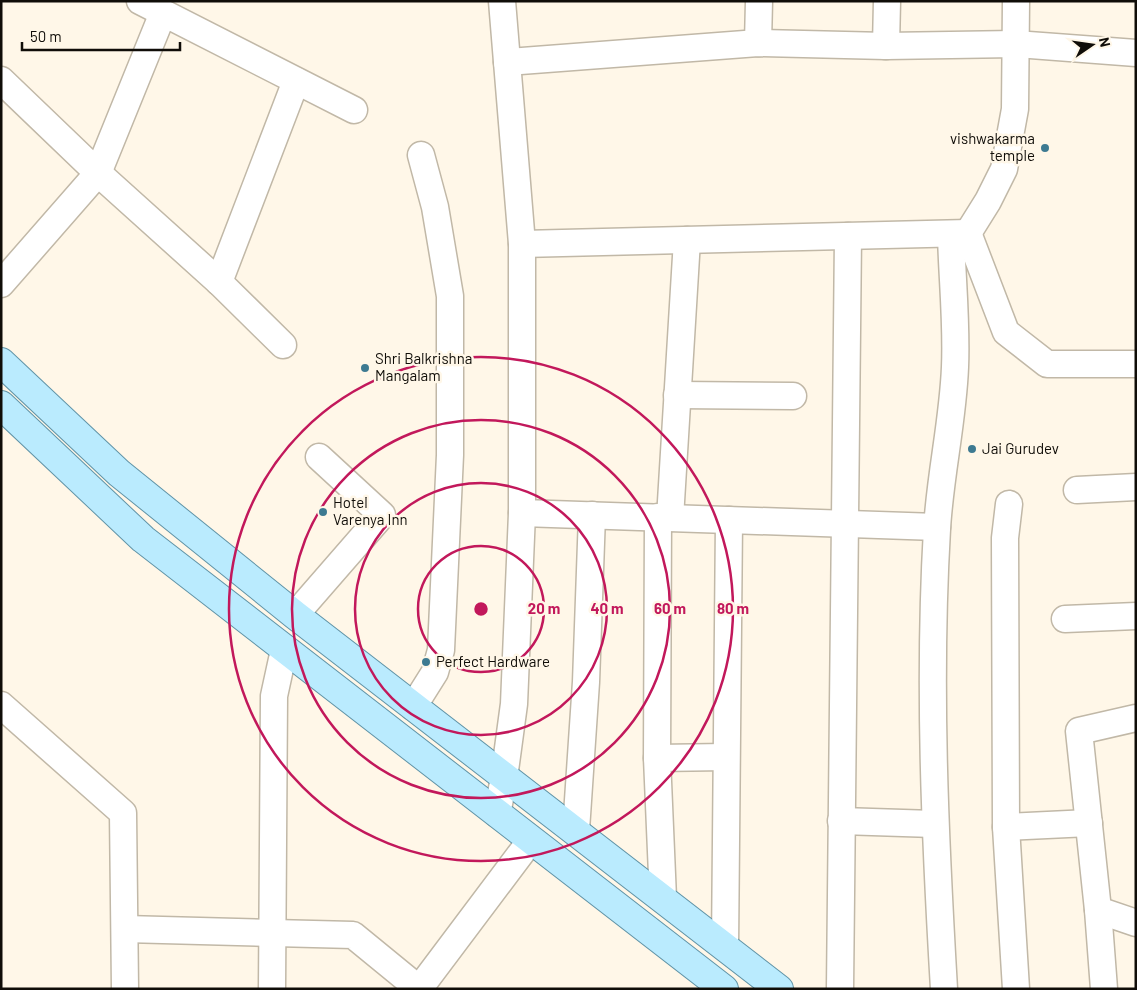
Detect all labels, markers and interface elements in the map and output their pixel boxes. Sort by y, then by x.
scale bar [22,20,180,52]
north arrow [1067,20,1117,70]
text: 50 m [30,27,62,45]
text: N [1096,36,1114,48]
place label: vishwakarma temple [950,129,1035,164]
marker: vishwakarma temple [1039,142,1051,154]
place label: Shri Balkrishna Mangalam [375,349,472,384]
marker: Shri Balkrishna Mangalam [359,362,371,374]
place label: Jai Gurudev [982,439,1059,457]
marker: Jai Gurudev [966,443,978,455]
place label: Hotel Varenya Inn [333,493,408,528]
marker: Hotel Varenya Inn [317,506,329,518]
text: 20 m [528,599,560,617]
text: 40 m [590,599,624,617]
text: 60 m [654,599,686,617]
text: 80 m [717,599,749,617]
centre of rings [472,600,490,618]
place label: Perfect Hardware [436,652,550,670]
marker: Perfect Hardware [420,656,432,668]

